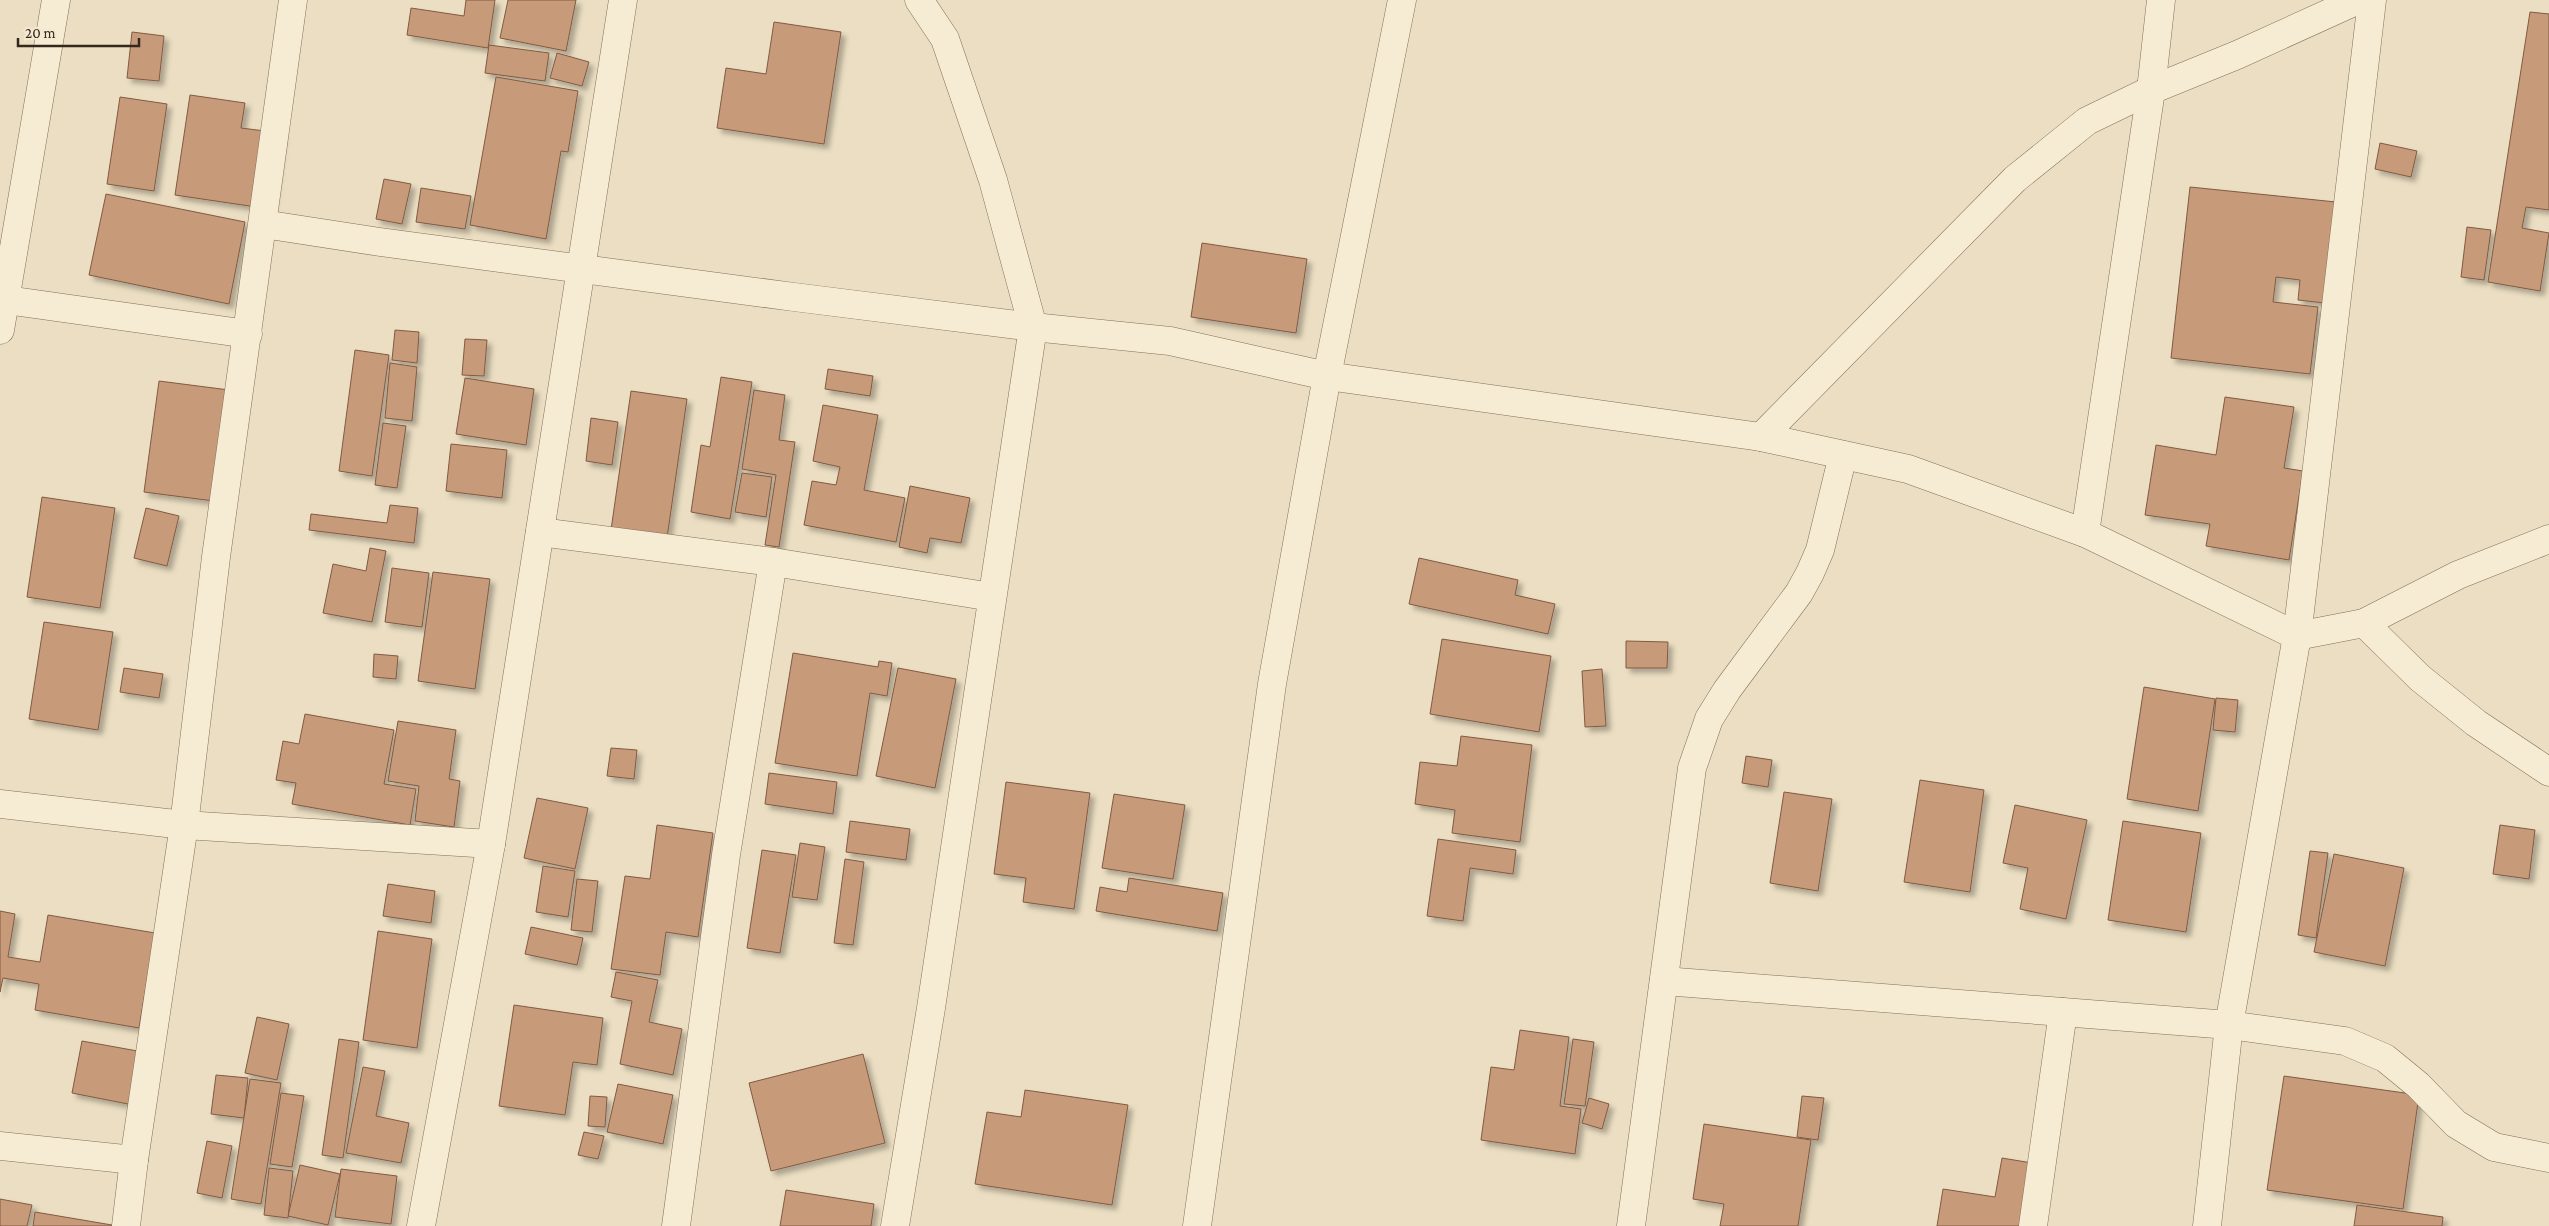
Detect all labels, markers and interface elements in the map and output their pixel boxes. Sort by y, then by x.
scale bar [18,15,139,47]
text: 20 m [25,25,56,41]

